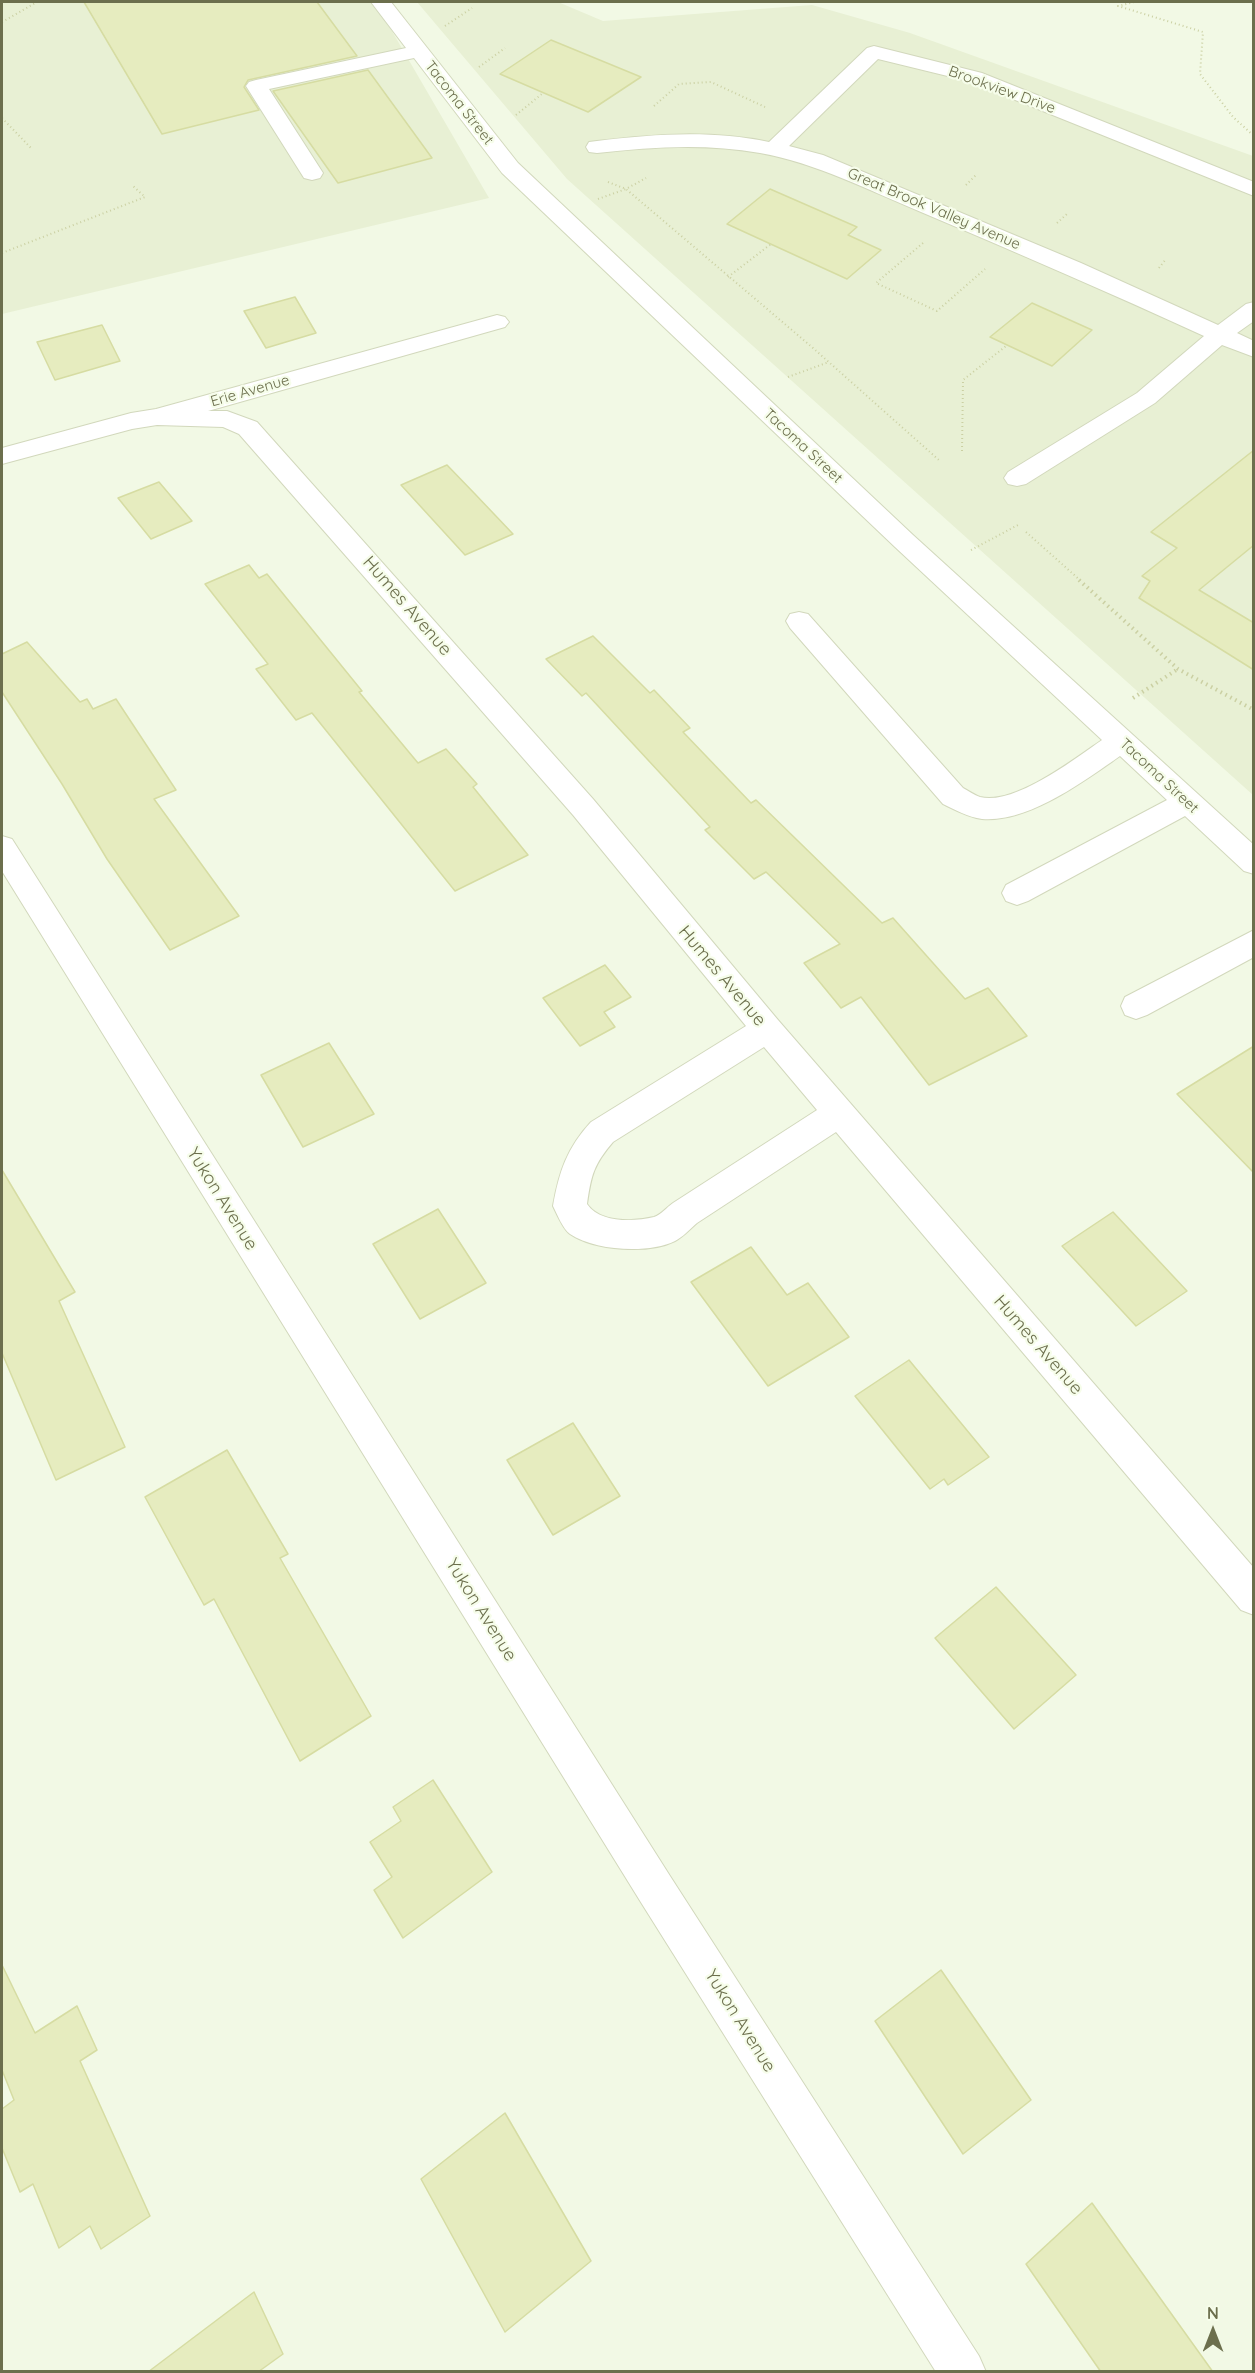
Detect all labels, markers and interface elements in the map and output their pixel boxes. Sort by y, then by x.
street label: Tacoma Street [421,58,497,148]
street label: Brookview Drive [946,62,1058,118]
street label: Great Brook Valley Avenue [845,164,1023,254]
street label: Erie Avenue [208,371,292,411]
street label: Tacoma Street [760,405,846,487]
street label: Humes Avenue [358,552,456,660]
street label: Tacoma Street [1116,735,1202,817]
street label: Humes Avenue [674,921,770,1031]
street label: Yukon Avenue [182,1144,262,1254]
street label: Humes Avenue [989,1291,1087,1399]
street label: Yukon Avenue [441,1555,521,1665]
street label: Yukon Avenue [700,1966,780,2076]
north arrow [1183,2301,1243,2361]
text: N [1207,2303,1219,2323]

